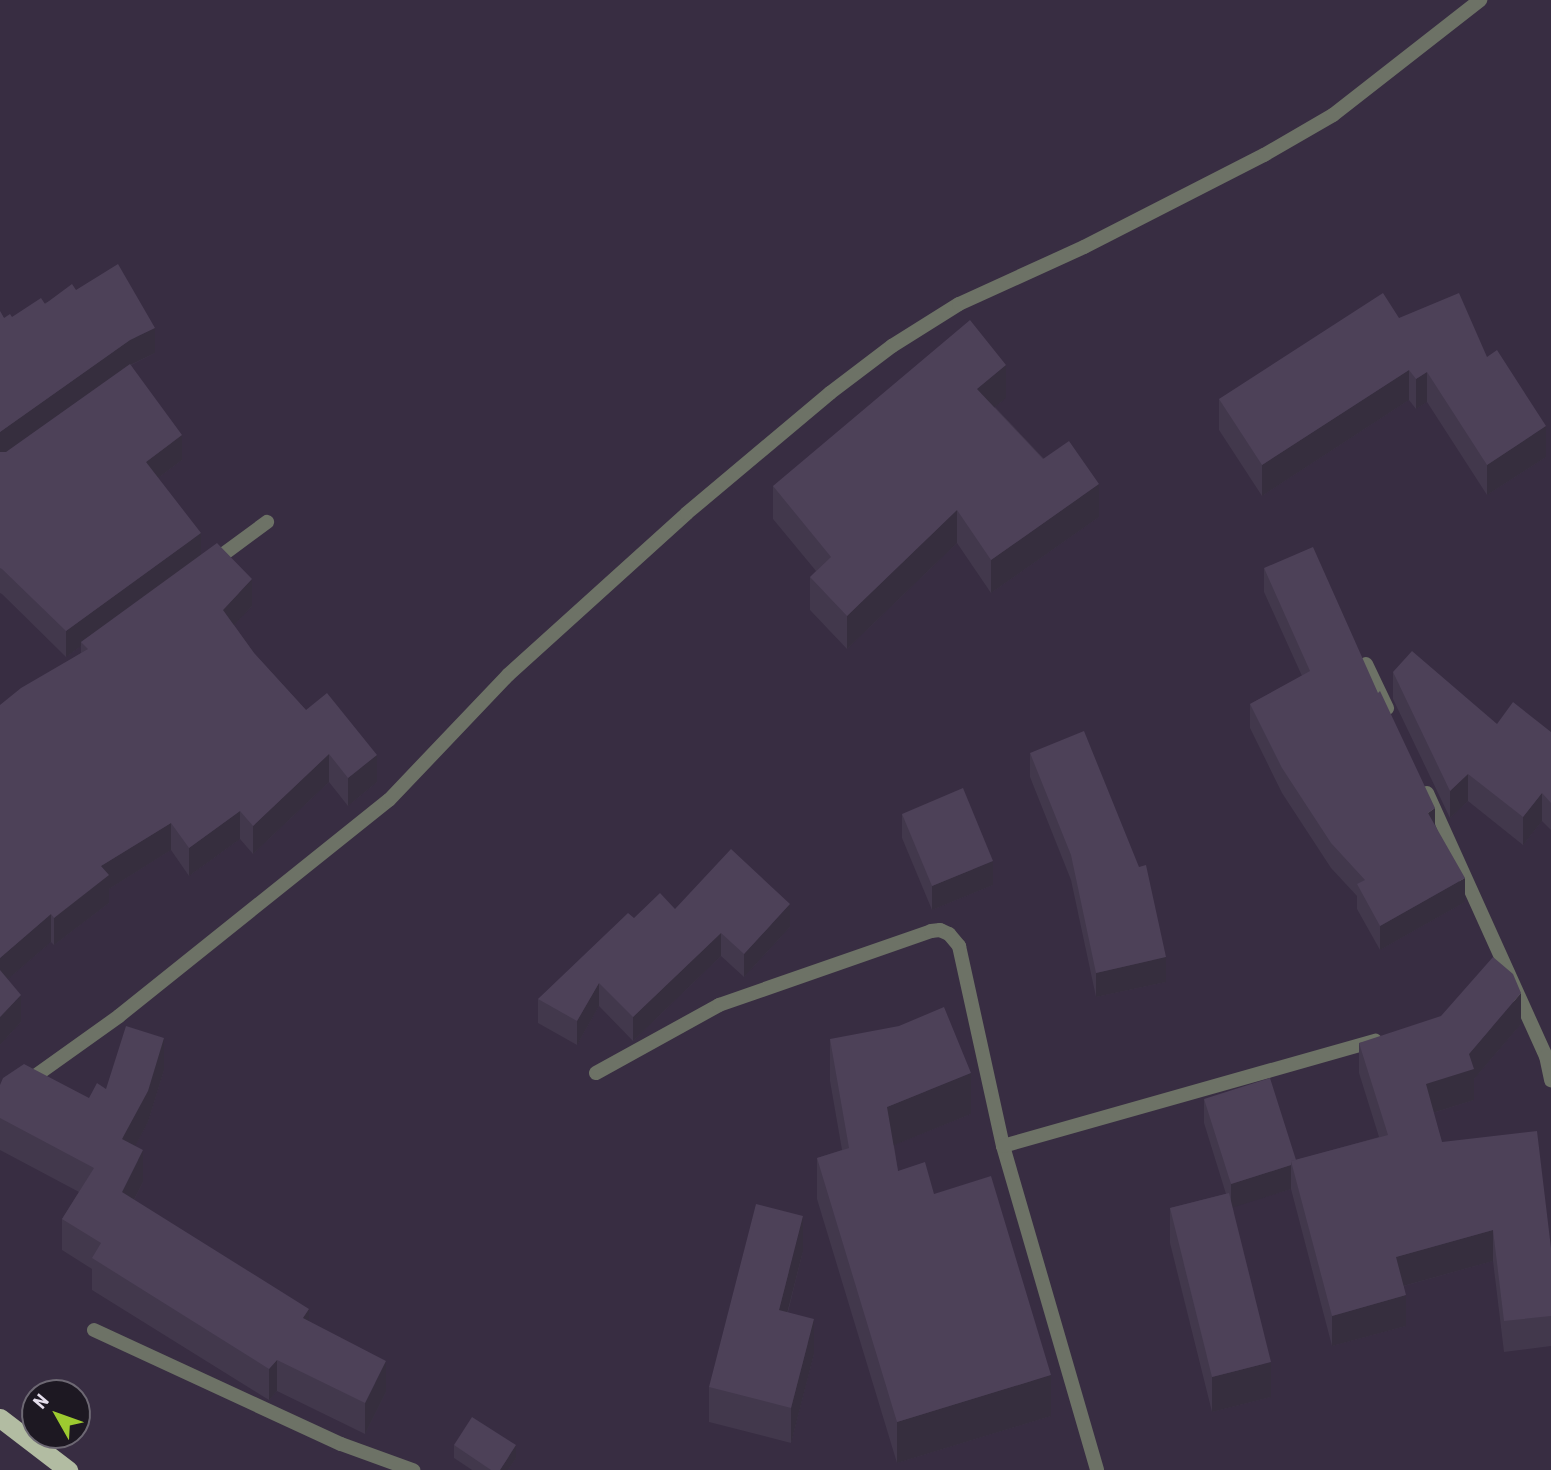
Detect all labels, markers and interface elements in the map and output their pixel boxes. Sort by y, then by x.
north arrow [21,1379,91,1449]
text: N [29,1390,54,1413]

